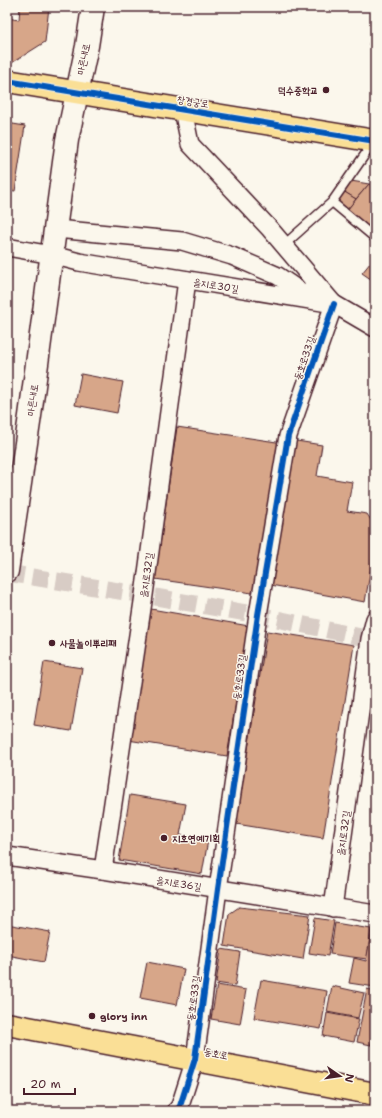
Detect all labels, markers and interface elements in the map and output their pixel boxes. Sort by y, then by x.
street label: 마른내로 [74,42,93,76]
place label: 덕수중학교 [278,84,318,97]
marker: 덕수중학교 [321,85,331,95]
street label: 창경궁로 [176,93,210,110]
street label: 을지로30길 [192,275,240,296]
street label: 동호로33길 [291,334,318,382]
street label: 마른내로 [24,383,41,417]
street label: 을지로32길 [137,552,156,599]
place label: 사물놀이뿌리패 [59,637,116,650]
marker: 사물놀이뿌리패 [47,638,57,648]
street label: 동호로33길 [230,654,249,701]
street label: 을지로32길 [334,810,353,857]
place label: 지호연예기획 [172,832,220,845]
marker: 지호연예기획 [159,833,169,843]
street label: 을지로36길 [155,873,203,894]
street label: 동호로33길 [184,975,203,1022]
place label: glory inn [100,1010,148,1023]
marker: glory inn [87,1011,97,1021]
street label: 동호로 [203,1045,229,1062]
north arrow [320,1056,360,1096]
scale bar [24,1070,75,1096]
text: N [341,1072,358,1084]
text: 20 m [30,1076,61,1092]

